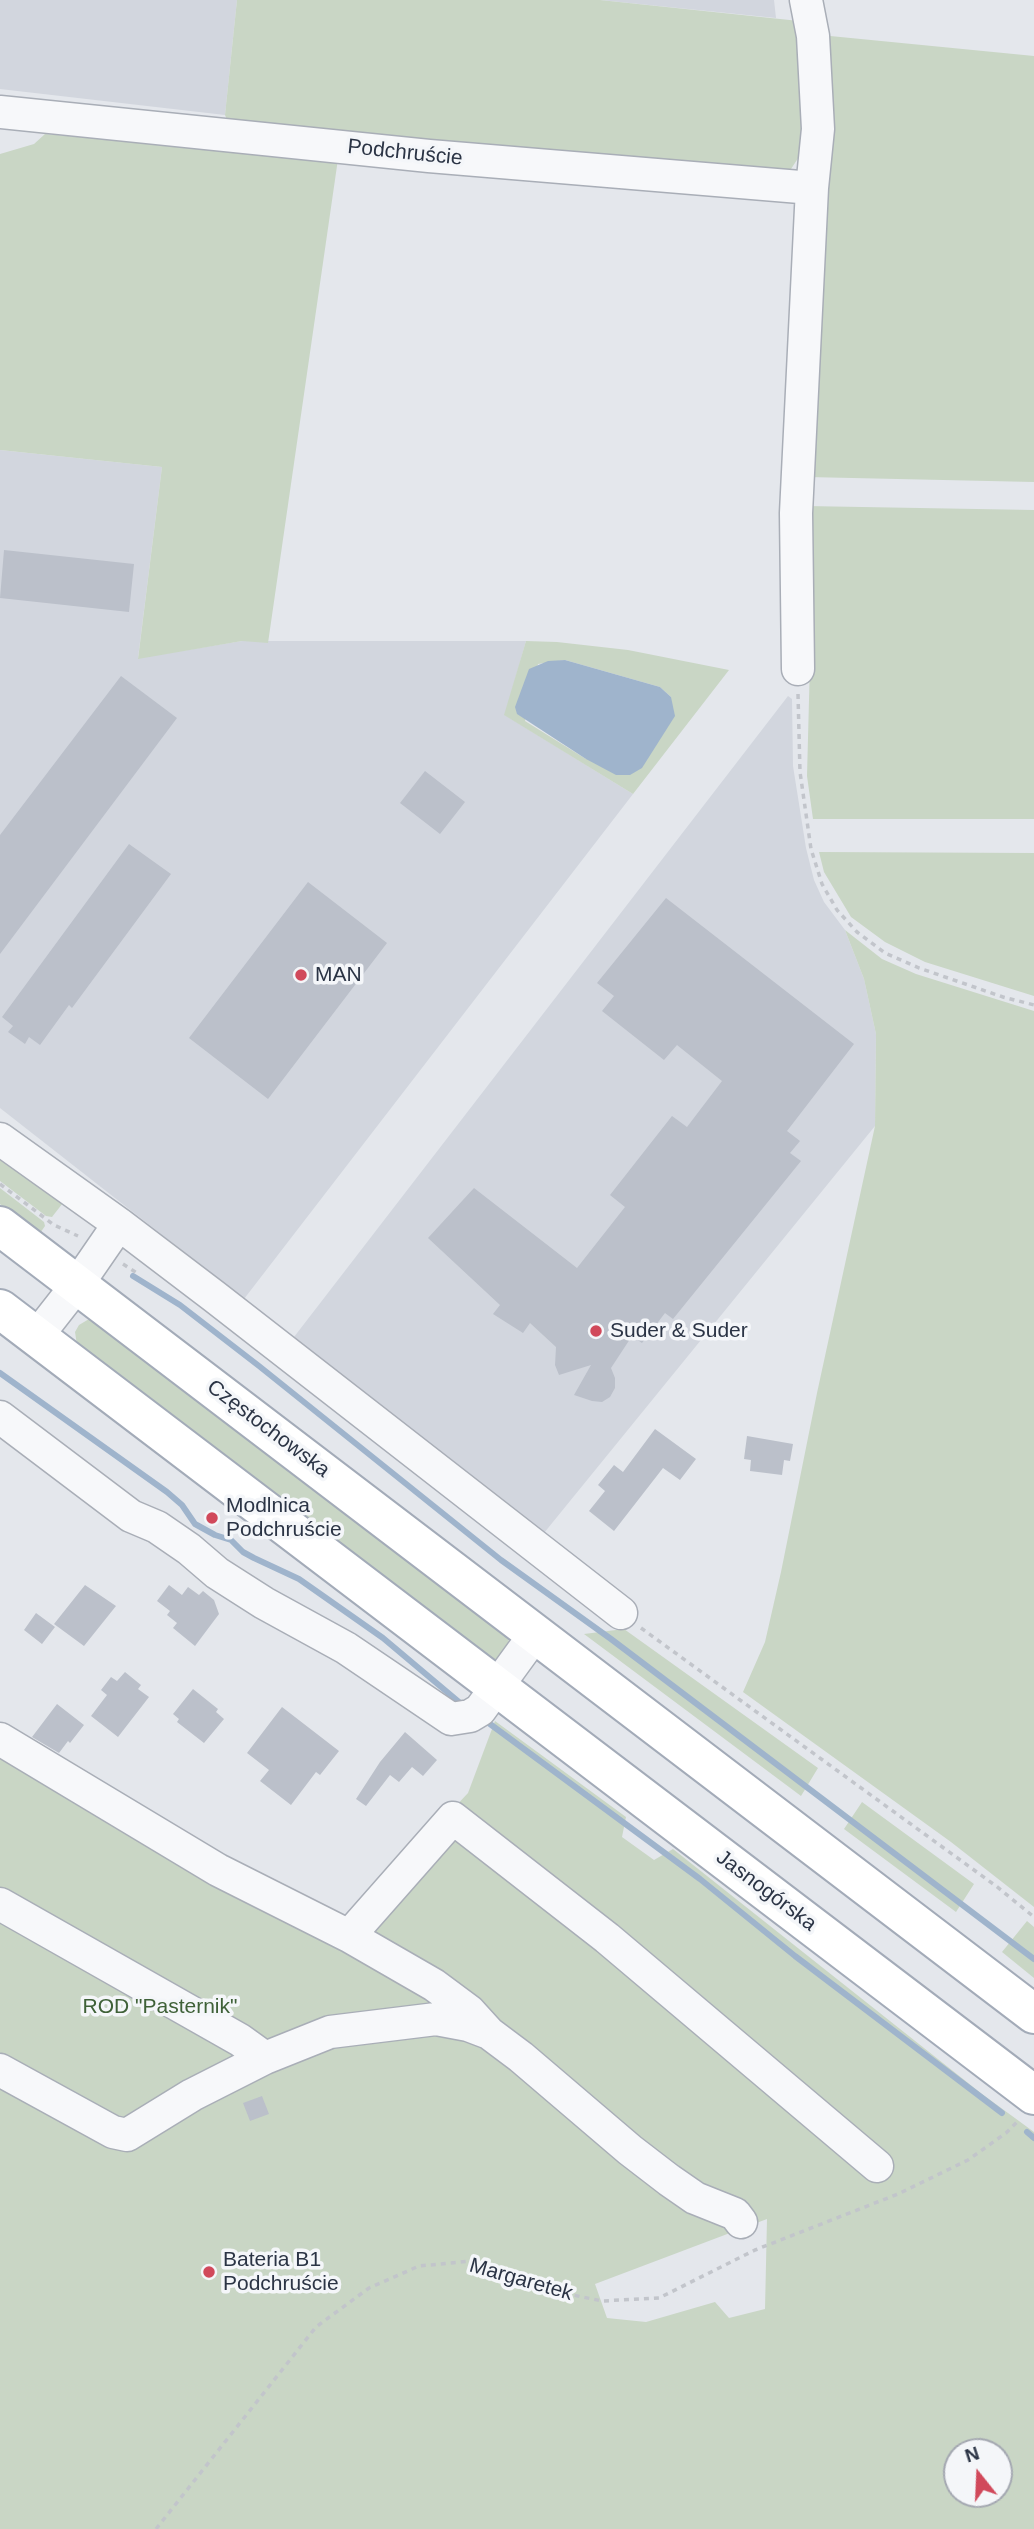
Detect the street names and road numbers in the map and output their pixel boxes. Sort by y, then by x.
street label: Podchruście [346,134,464,172]
street label: Częstochowska [202,1375,334,1483]
street label: Jasnogórska [711,1845,821,1937]
street label: Margaretek [466,2253,576,2307]

